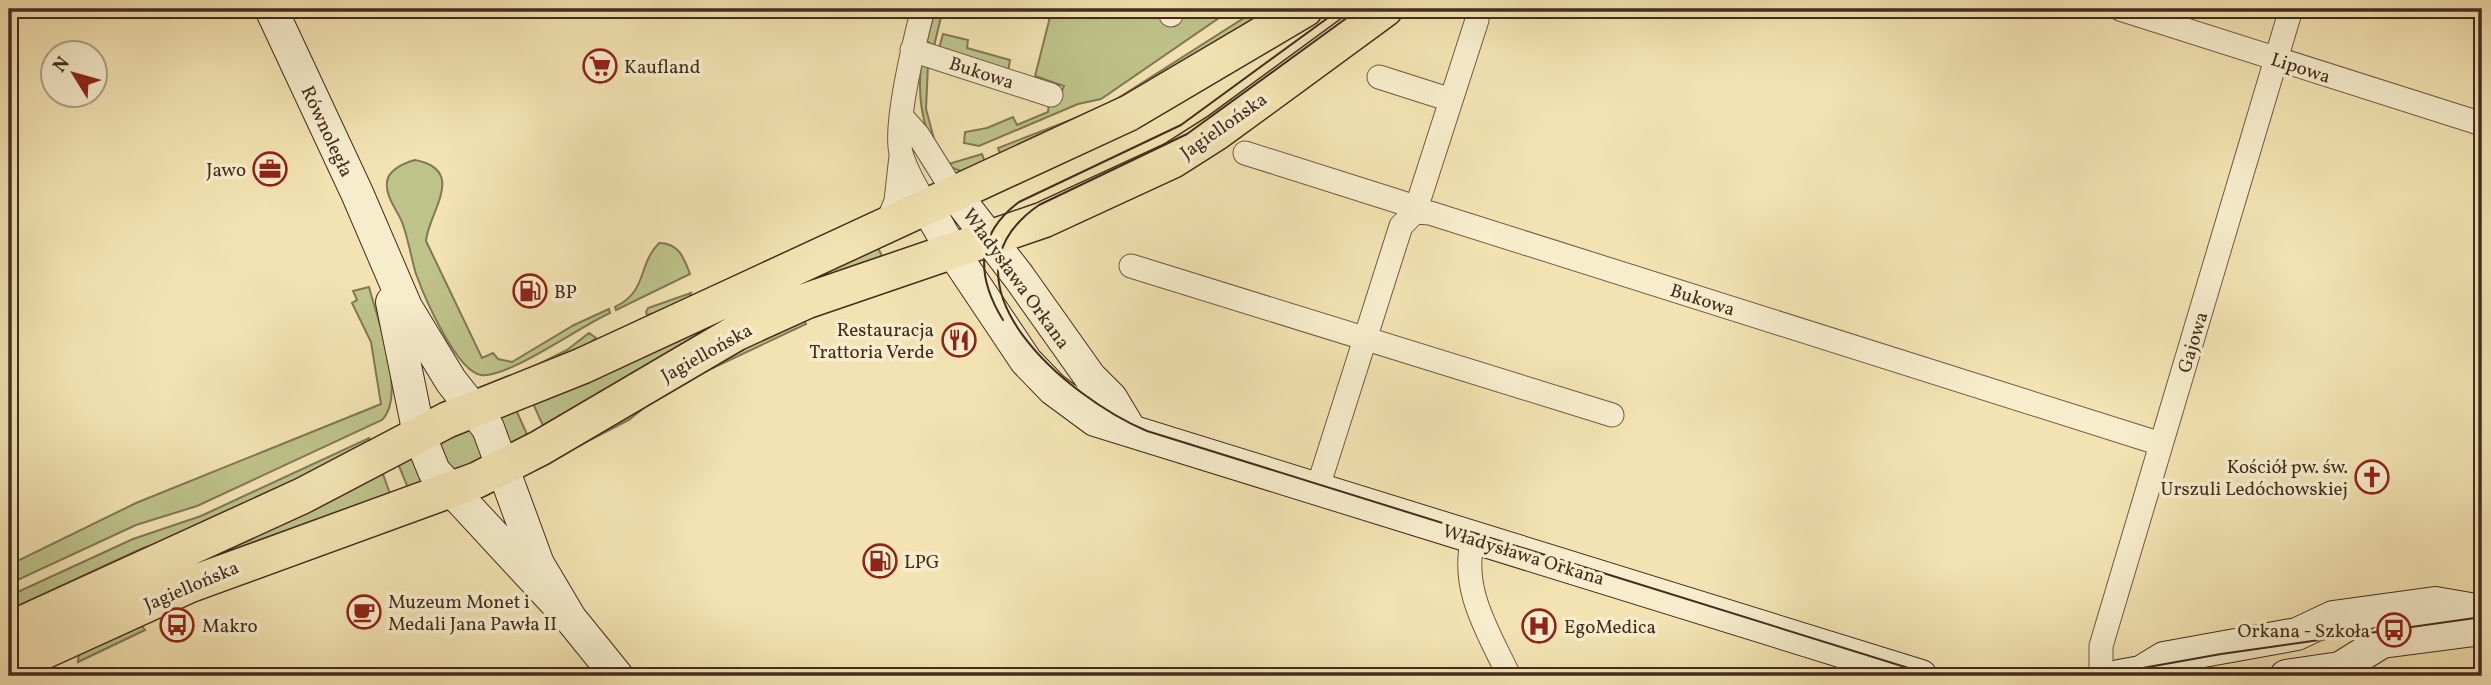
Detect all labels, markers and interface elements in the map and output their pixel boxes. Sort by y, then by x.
north arrow [38,38,108,108]
supermarket icon: Kaufland [581,47,619,85]
street label: Lipowa [2267,47,2334,91]
text: N [47,51,77,78]
street label: Bukowa [946,51,1017,97]
place label: Kaufland [624,55,700,81]
street label: Równoległa [294,82,359,182]
street label: Jagiellońska [1175,87,1273,166]
office icon: Jawo [251,150,289,188]
place label: Jawo [206,158,246,184]
street label: Władysława Orkana [955,204,1075,355]
fuel station icon: BP [511,272,549,310]
street label: Bukowa [1667,278,1738,324]
place label: BP [554,280,577,306]
street label: Gajowa [2172,309,2216,376]
street label: Jagiellońska [657,318,757,390]
place label: Restauracja Trattoria Verde [809,318,934,366]
restaurant icon: Restauracja Trattoria Verde [940,321,978,359]
place label: Kościół pw. św. Urszuli Ledóchowskiej [2161,455,2348,503]
church icon: Kościół pw. św. Urszuli Ledóchowskiej [2353,458,2391,496]
street label: Władysława Orkana [1439,519,1608,593]
fuel station icon: LPG [861,542,899,580]
place label: LPG [904,550,940,576]
street label: Jagiellońska [140,555,243,619]
place label: Muzeum Monet i Medali Jana Pawła II [388,590,557,638]
cafe icon: Muzeum Monet i Medali Jana Pawła II [345,593,383,631]
bus stop icon: Makro [158,606,196,644]
hospital icon: EgoMedica [1520,607,1558,645]
bus stop icon: Orkana - Szkoła [2375,611,2413,649]
place label: Makro [202,614,258,640]
place label: EgoMedica [1564,615,1656,641]
place label: Orkana - Szkoła [2238,619,2370,645]

